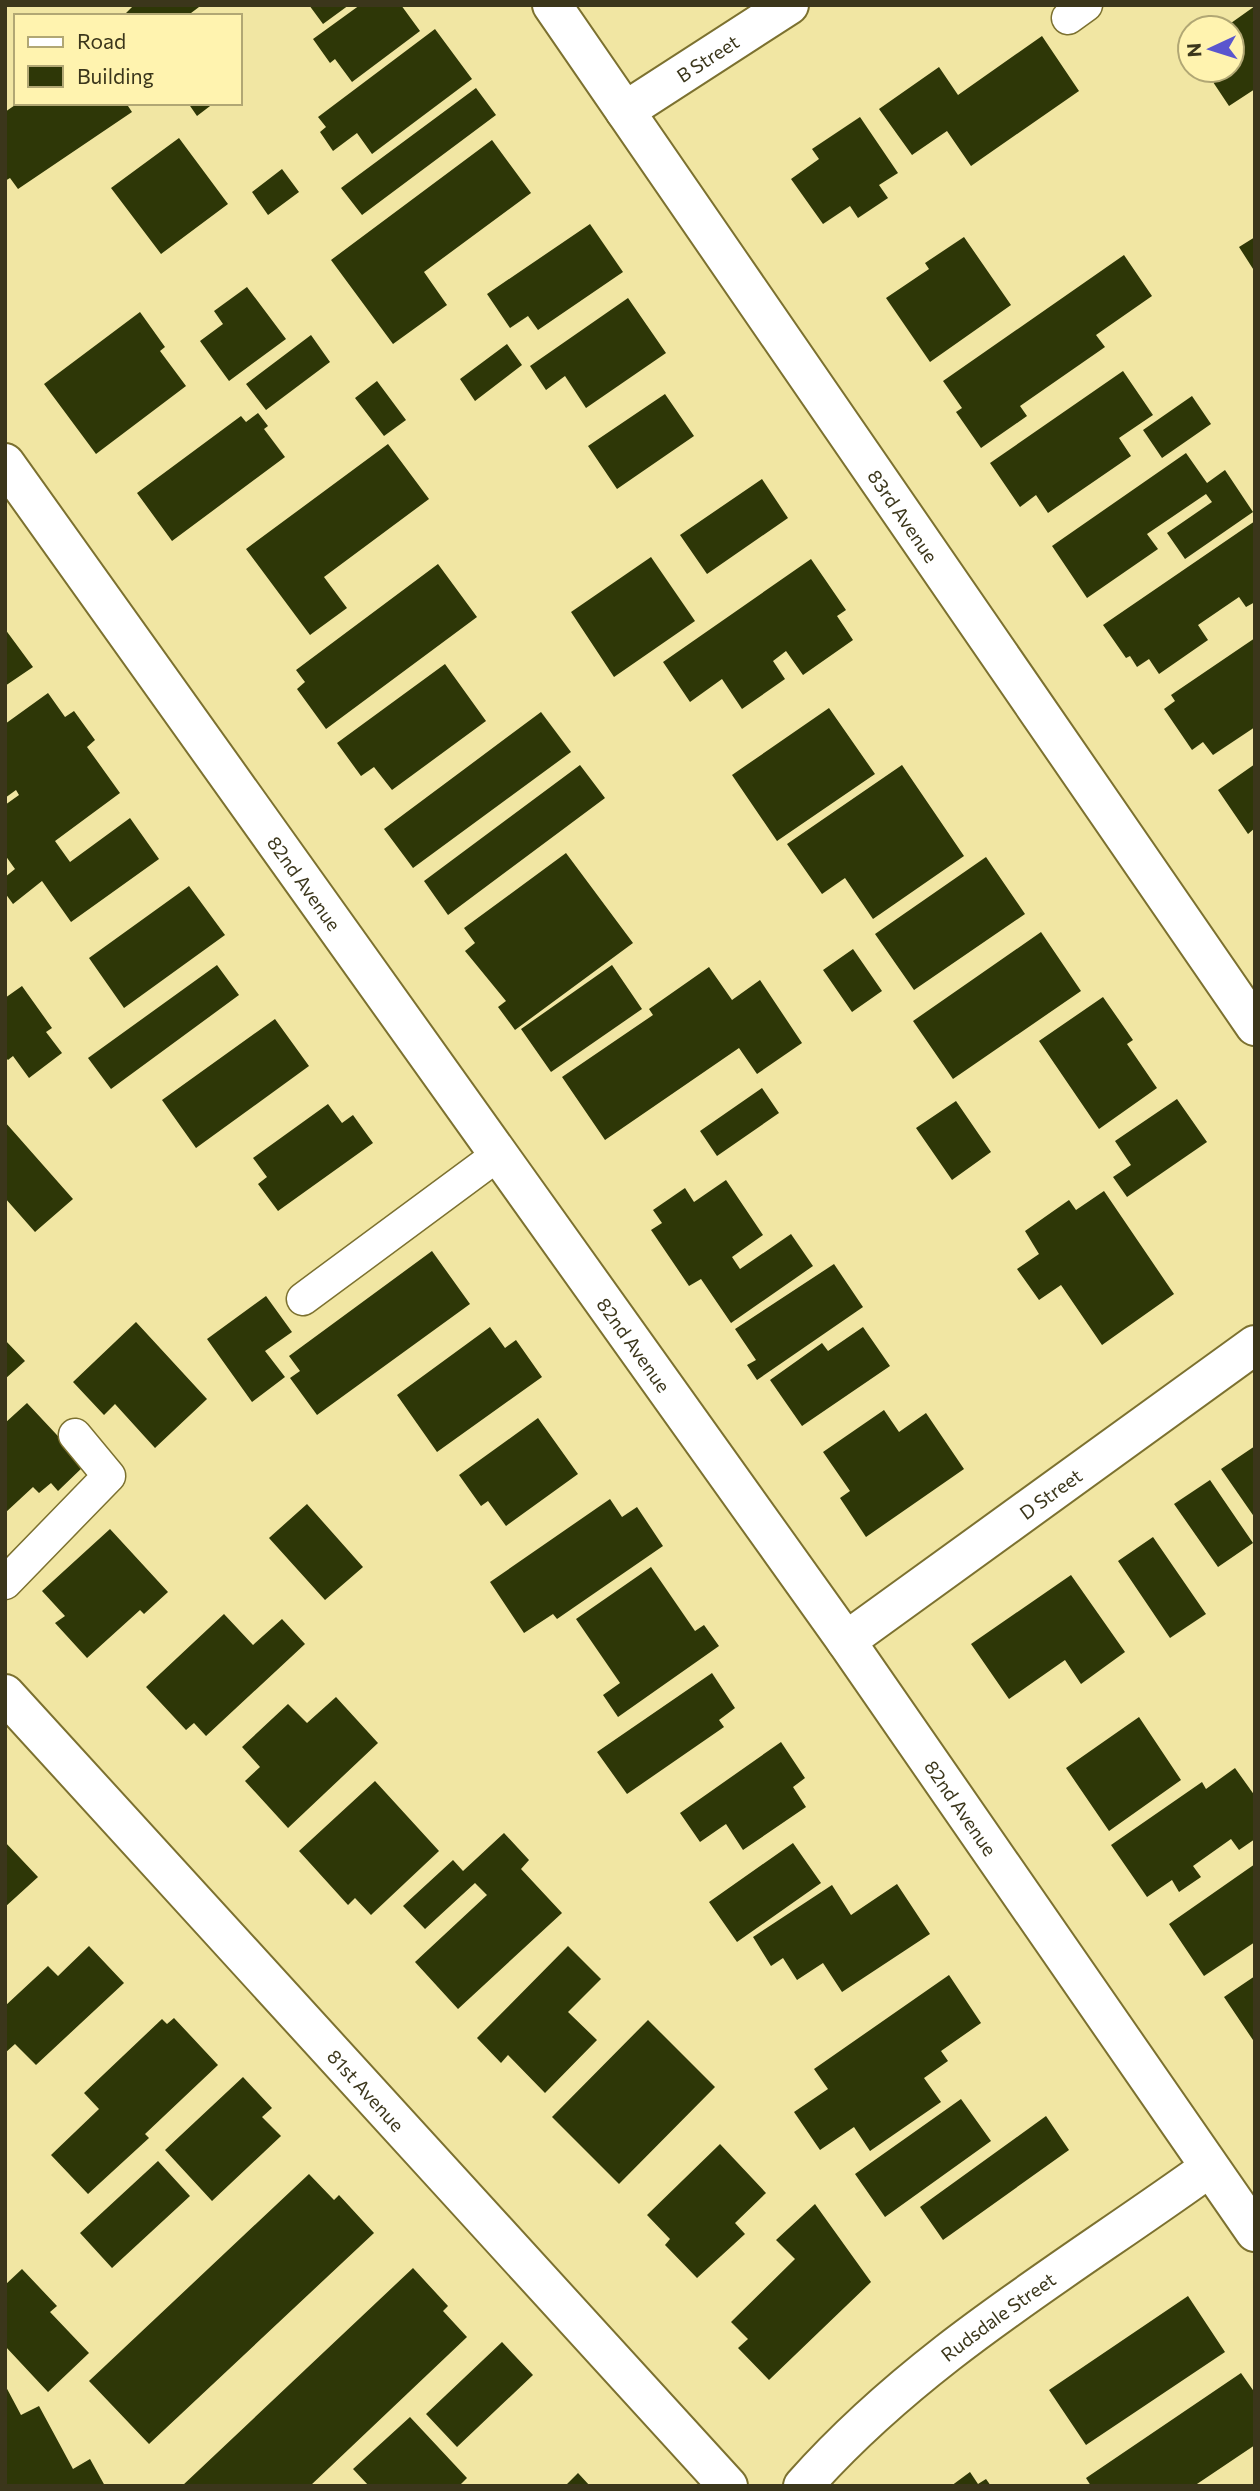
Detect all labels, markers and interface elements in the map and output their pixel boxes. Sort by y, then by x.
legend [14,14,242,105]
north arrow [1176,14,1246,84]
text: Road [77,28,126,53]
street label: B Street [672,29,743,86]
text: N [1182,42,1206,58]
text: Building [77,63,154,88]
street label: 83rd Avenue [864,465,944,566]
street label: 82nd Avenue [263,831,346,935]
street label: 82nd Avenue [593,1293,676,1396]
street label: D Street [1014,1463,1086,1523]
street label: 82nd Avenue [920,1755,1002,1860]
street label: 81st Avenue [323,2044,410,2136]
street label: Rudsdale Street [936,2267,1060,2366]

